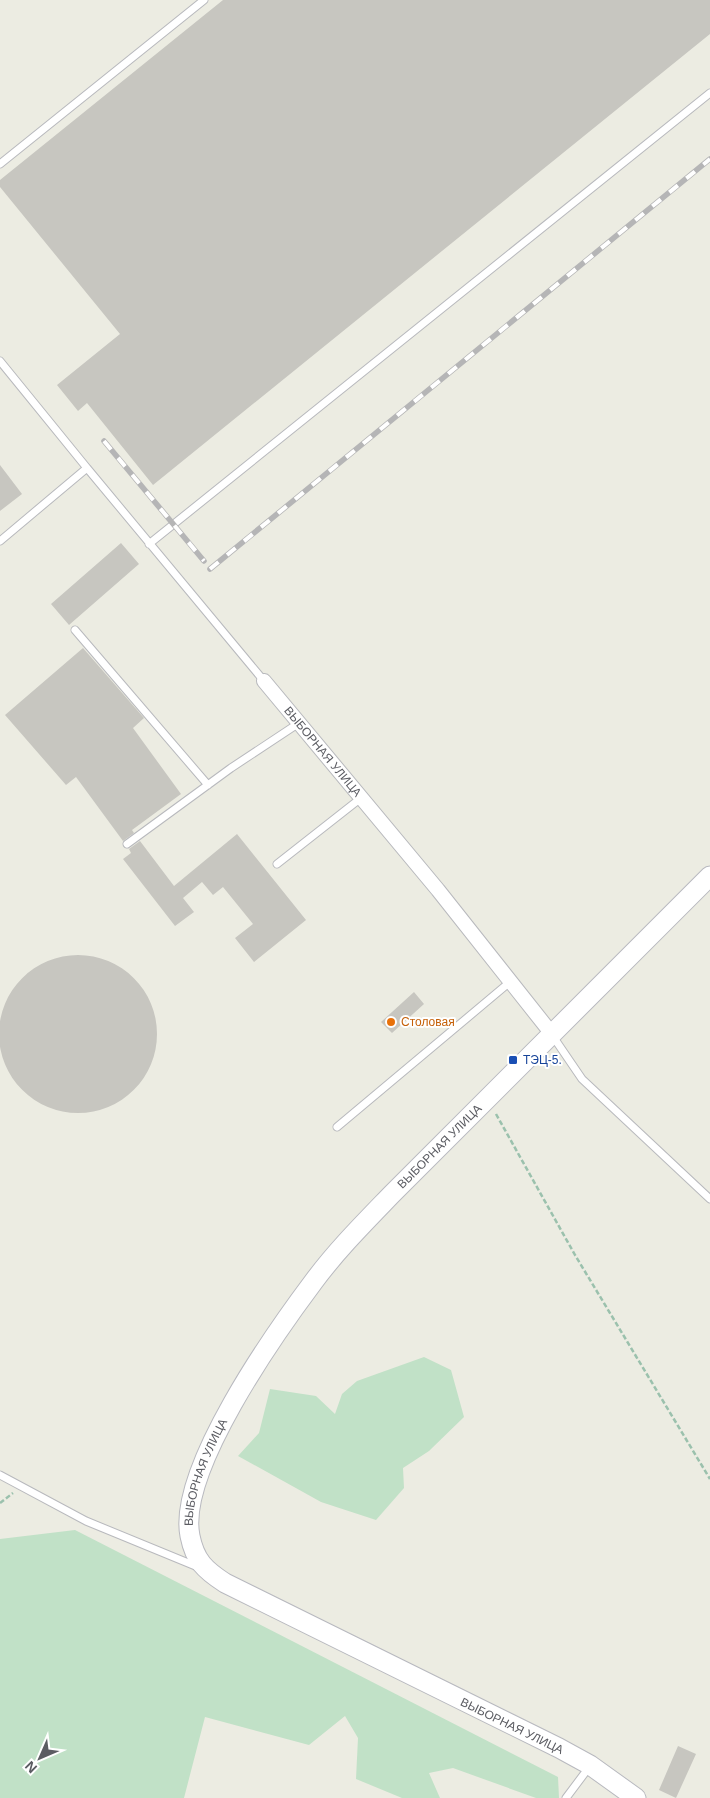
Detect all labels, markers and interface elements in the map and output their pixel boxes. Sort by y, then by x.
street label: ВЫБОРНАЯ УЛИЦА [281,704,364,800]
place label: Столовая [401,1015,455,1029]
marker: Столовая [385,1016,397,1028]
place label: ТЭЦ-5. [523,1053,562,1067]
marker: ТЭЦ-5. [507,1054,519,1066]
street label: ВЫБОРНАЯ УЛИЦА [395,1102,484,1191]
street label: ВЫБОРНАЯ УЛИЦА [182,1416,230,1526]
street label: ВЫБОРНАЯ УЛИЦА [458,1695,566,1757]
north arrow [15,1733,65,1783]
text: N [22,1758,40,1776]

